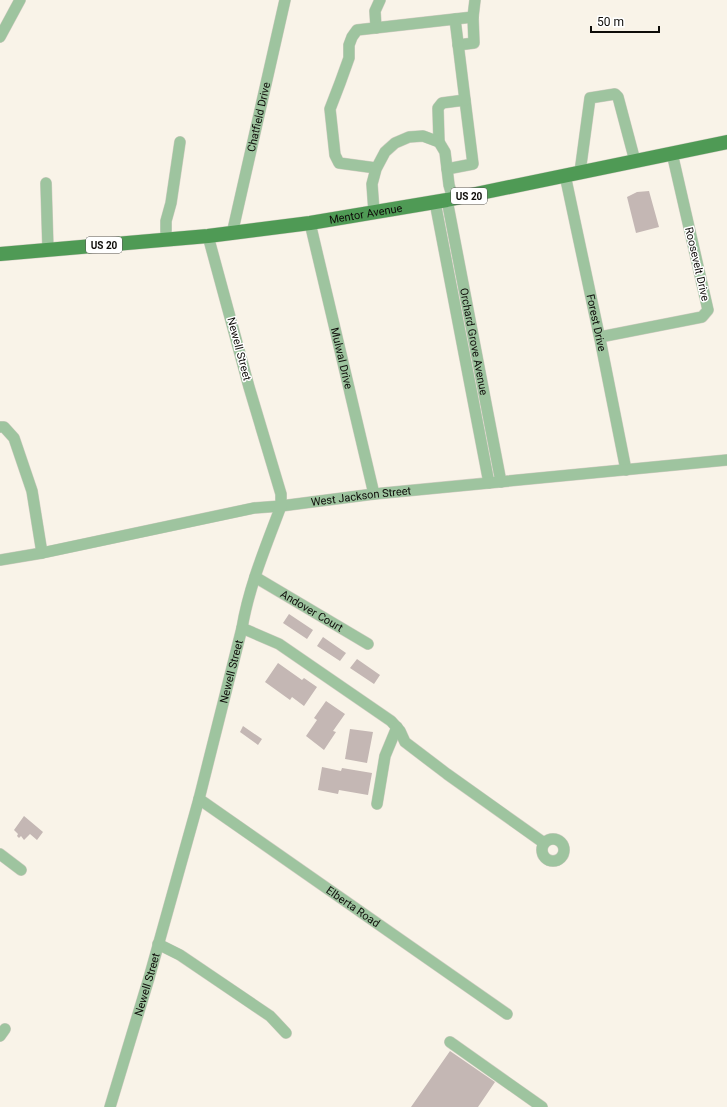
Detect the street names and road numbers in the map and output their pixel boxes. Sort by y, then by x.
street label: Chatfield Drive [244,81,273,153]
road number: US 20 [451,188,487,204]
street label: Mentor Avenue [328,201,403,226]
street label: Roosevelt Drive [682,226,712,302]
road number: US 20 [86,237,122,253]
street label: Orchard Grove Avenue [457,287,491,396]
street label: Forest Drive [584,293,609,353]
street label: Newell Street [224,316,254,382]
street label: Mulwal Drive [328,326,356,390]
street label: West Jackson Street [310,484,412,509]
street label: Andover Court [278,587,346,634]
street label: Newell Street [217,638,245,705]
street label: Elberta Road [324,883,383,930]
street label: Newell Street [131,951,162,1017]

